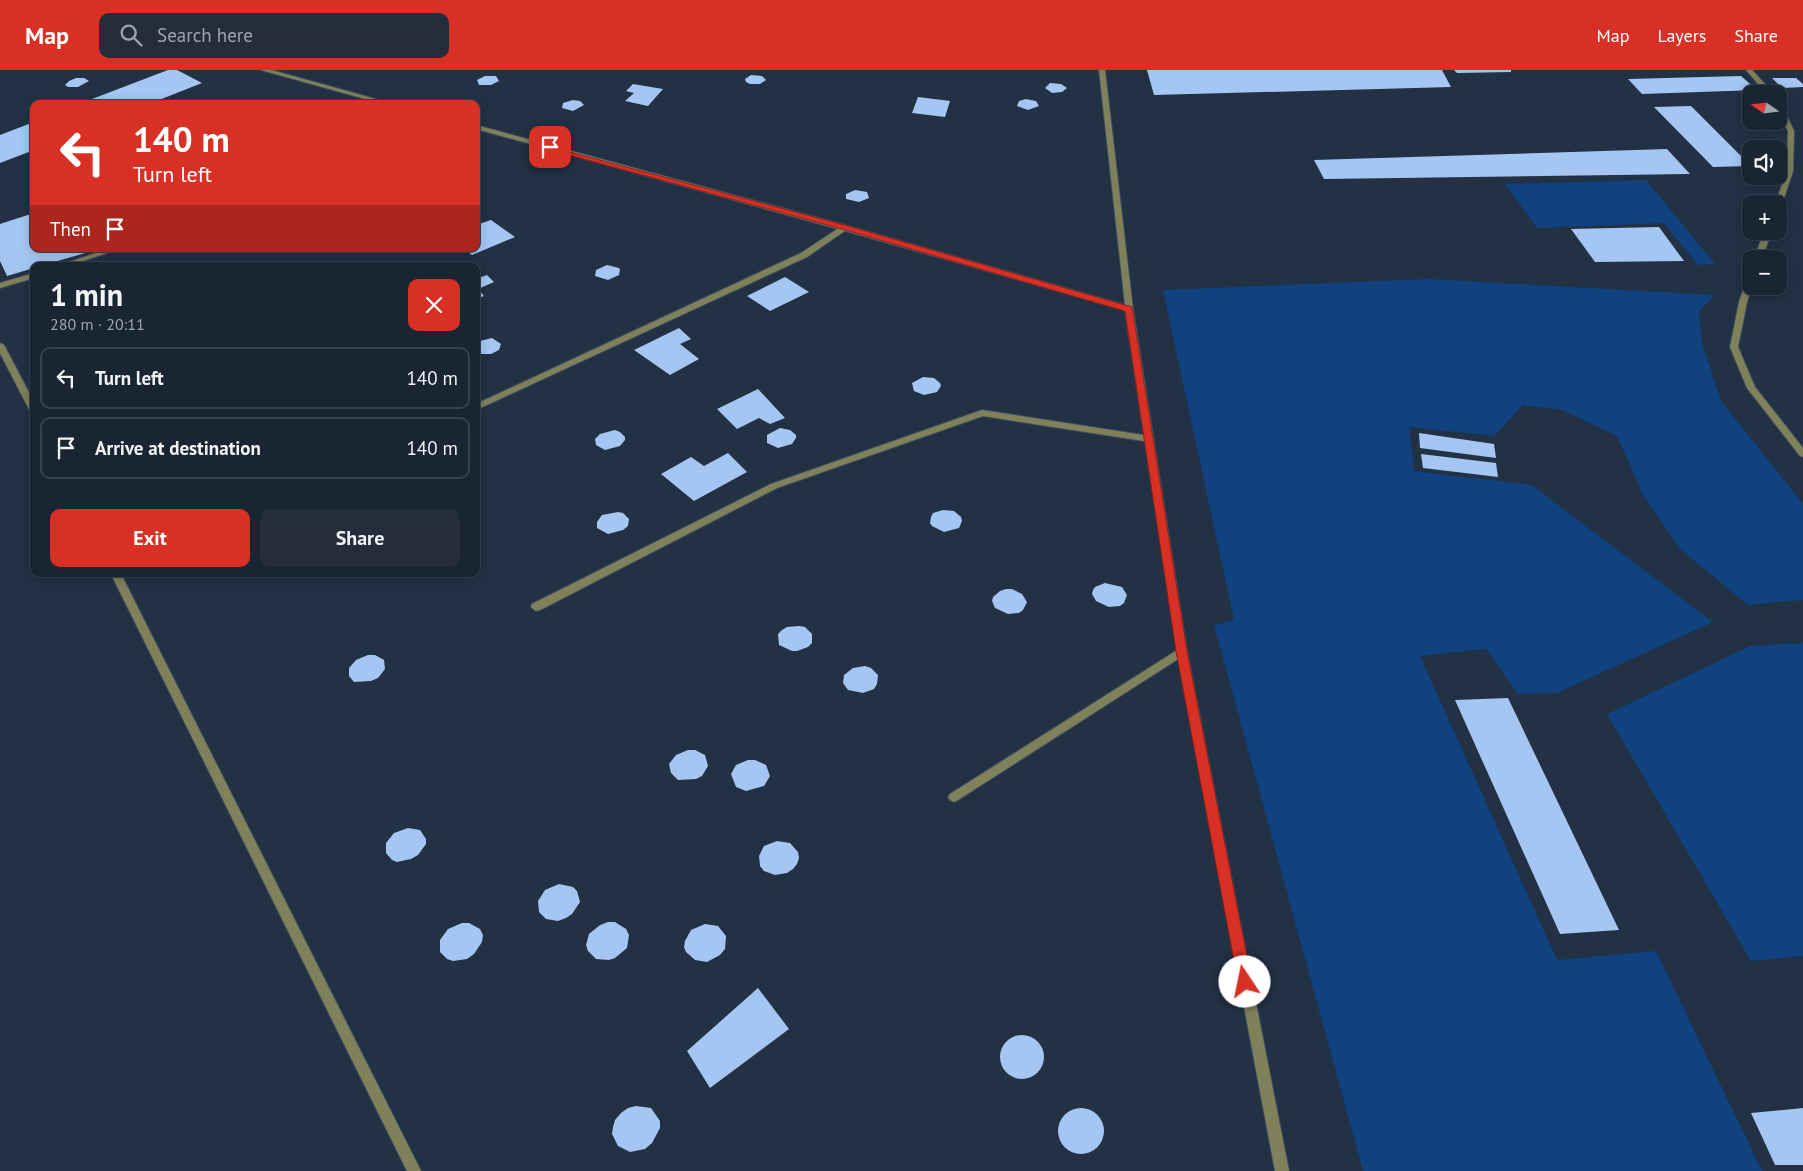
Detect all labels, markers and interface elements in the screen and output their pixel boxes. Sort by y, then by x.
search box [99,13,449,58]
text: Map [25,20,69,51]
icon: search [117,21,145,49]
text: Search here [157,23,253,47]
text: Map [1597,24,1629,47]
text: Layers [1657,24,1706,47]
text: Share [1734,24,1778,47]
north arrow [1742,85,1788,130]
map controls [1742,85,1787,295]
text: 140 m [133,116,230,162]
icon: left [50,120,115,185]
pin [529,126,571,168]
icon: arrive [536,133,564,161]
button: sound [1742,140,1787,185]
text: Turn left [133,160,212,188]
button: + [1742,195,1787,240]
icon: arrive [101,215,129,243]
text: Then [50,217,91,241]
button: − [1742,250,1787,295]
text: 1 min [50,275,123,314]
button: close [408,279,460,331]
text: 280 m · 20:11 [50,314,145,334]
icon: left [52,364,80,392]
text: Turn left [95,366,164,390]
text: 140 m [406,366,458,390]
icon: arrive [52,434,80,462]
text: Arrive at destination [95,436,261,460]
text: 140 m [406,436,458,460]
button: Exit [50,509,250,567]
button: Share [260,509,460,567]
position arrow [1218,955,1270,1007]

